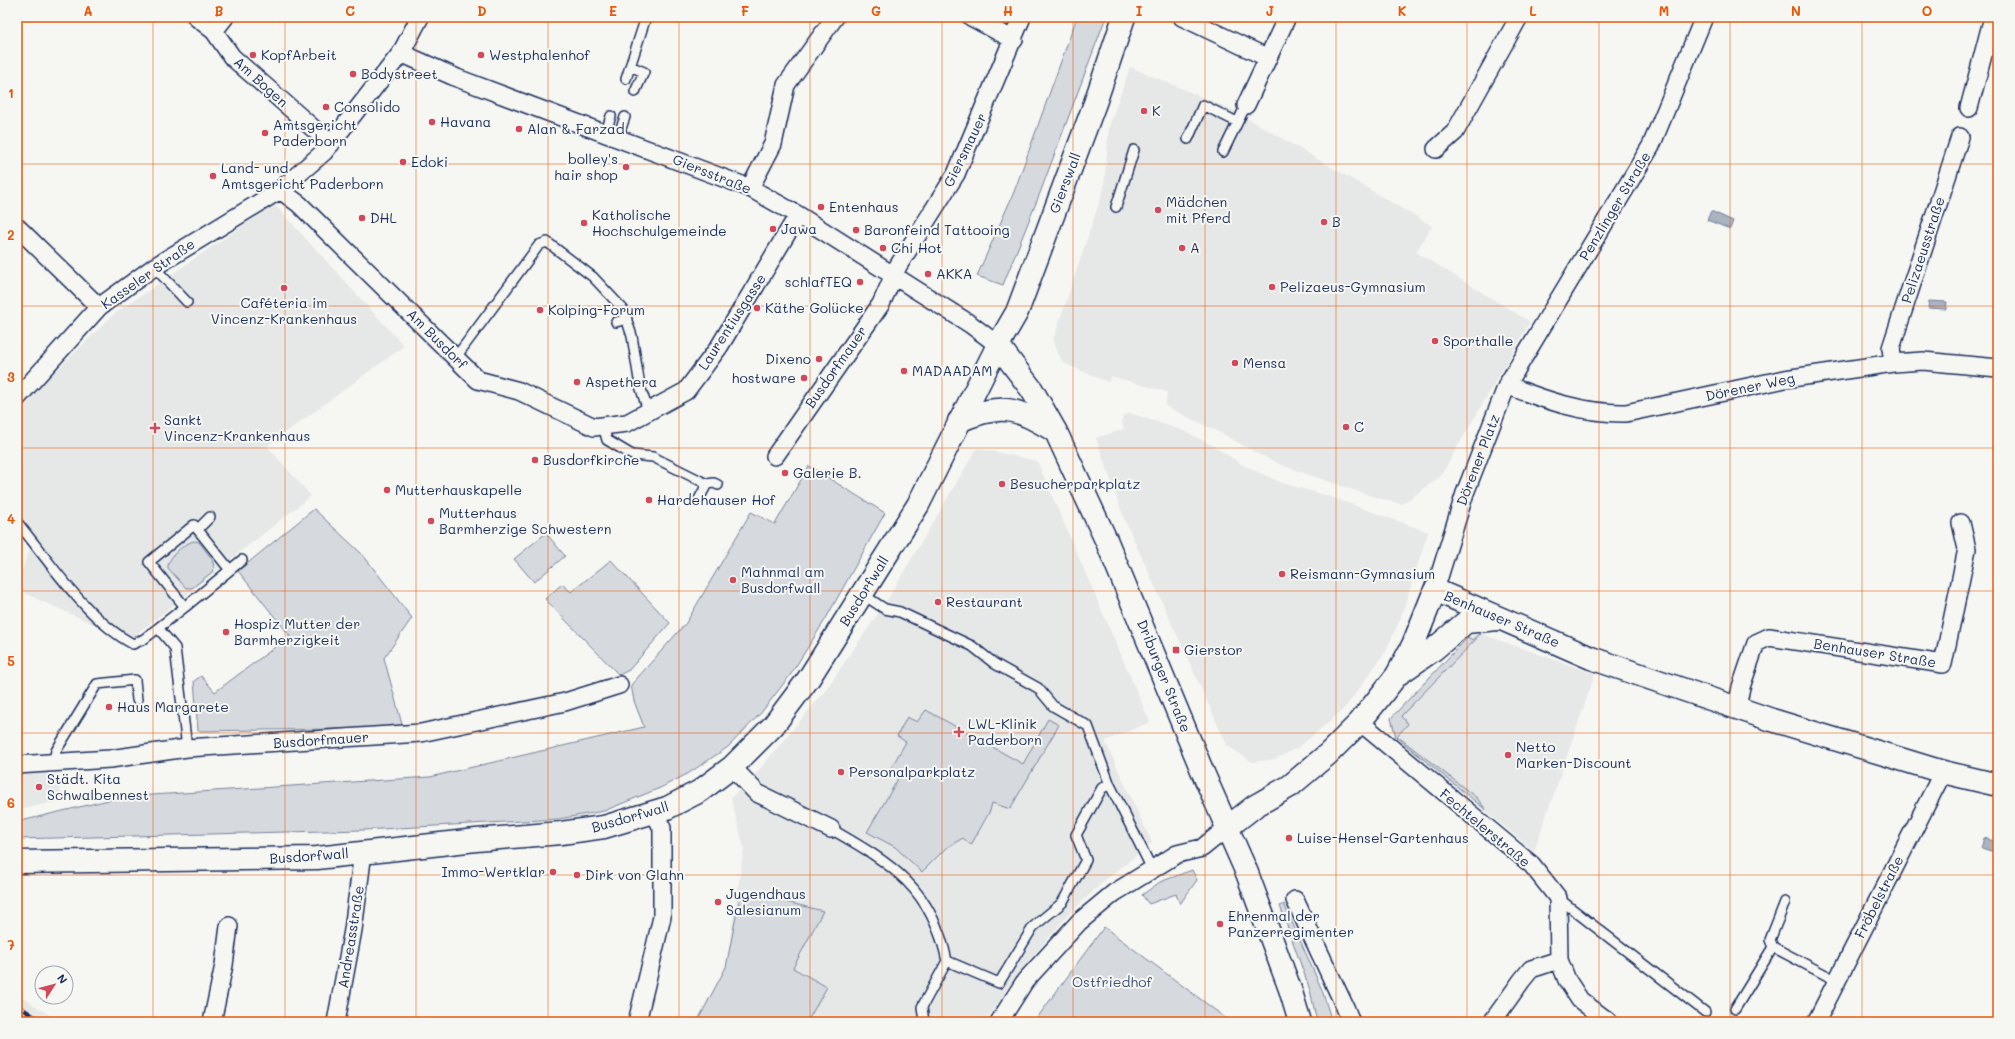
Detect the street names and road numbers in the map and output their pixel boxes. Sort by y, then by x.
street label: Am Bogen [230,52,293,111]
street label: Giersmauer [938,109,991,190]
street label: Penzlinger Straße [1575,148,1655,264]
street label: Giersstraße [670,149,754,198]
street label: Gierswall [1044,150,1085,216]
street label: Pelizaeusstraße [1896,194,1949,306]
street label: Kasseler Straße [97,234,198,313]
street label: Laurentiusgasse [693,270,770,374]
street label: Am Busdorf [403,304,472,373]
street label: Busdorfmauer [800,322,871,412]
street label: Dörener Weg [1704,368,1796,405]
street label: Dörener Platz [1451,411,1504,508]
street label: Busdorfwall [834,552,893,629]
street label: Benhauser Straße [1442,586,1563,651]
street label: Driburger Straße [1133,617,1196,735]
street label: Benhauser Straße [1812,633,1938,672]
street label: Busdorfmauer [272,727,370,752]
street label: Fechtelerstraße [1436,784,1535,871]
street label: Busdorfwall [589,796,671,837]
street label: Busdorfwall [269,843,349,868]
street label: Fröbelstraße [1850,852,1908,941]
street label: Andreasstraße [333,884,368,990]

